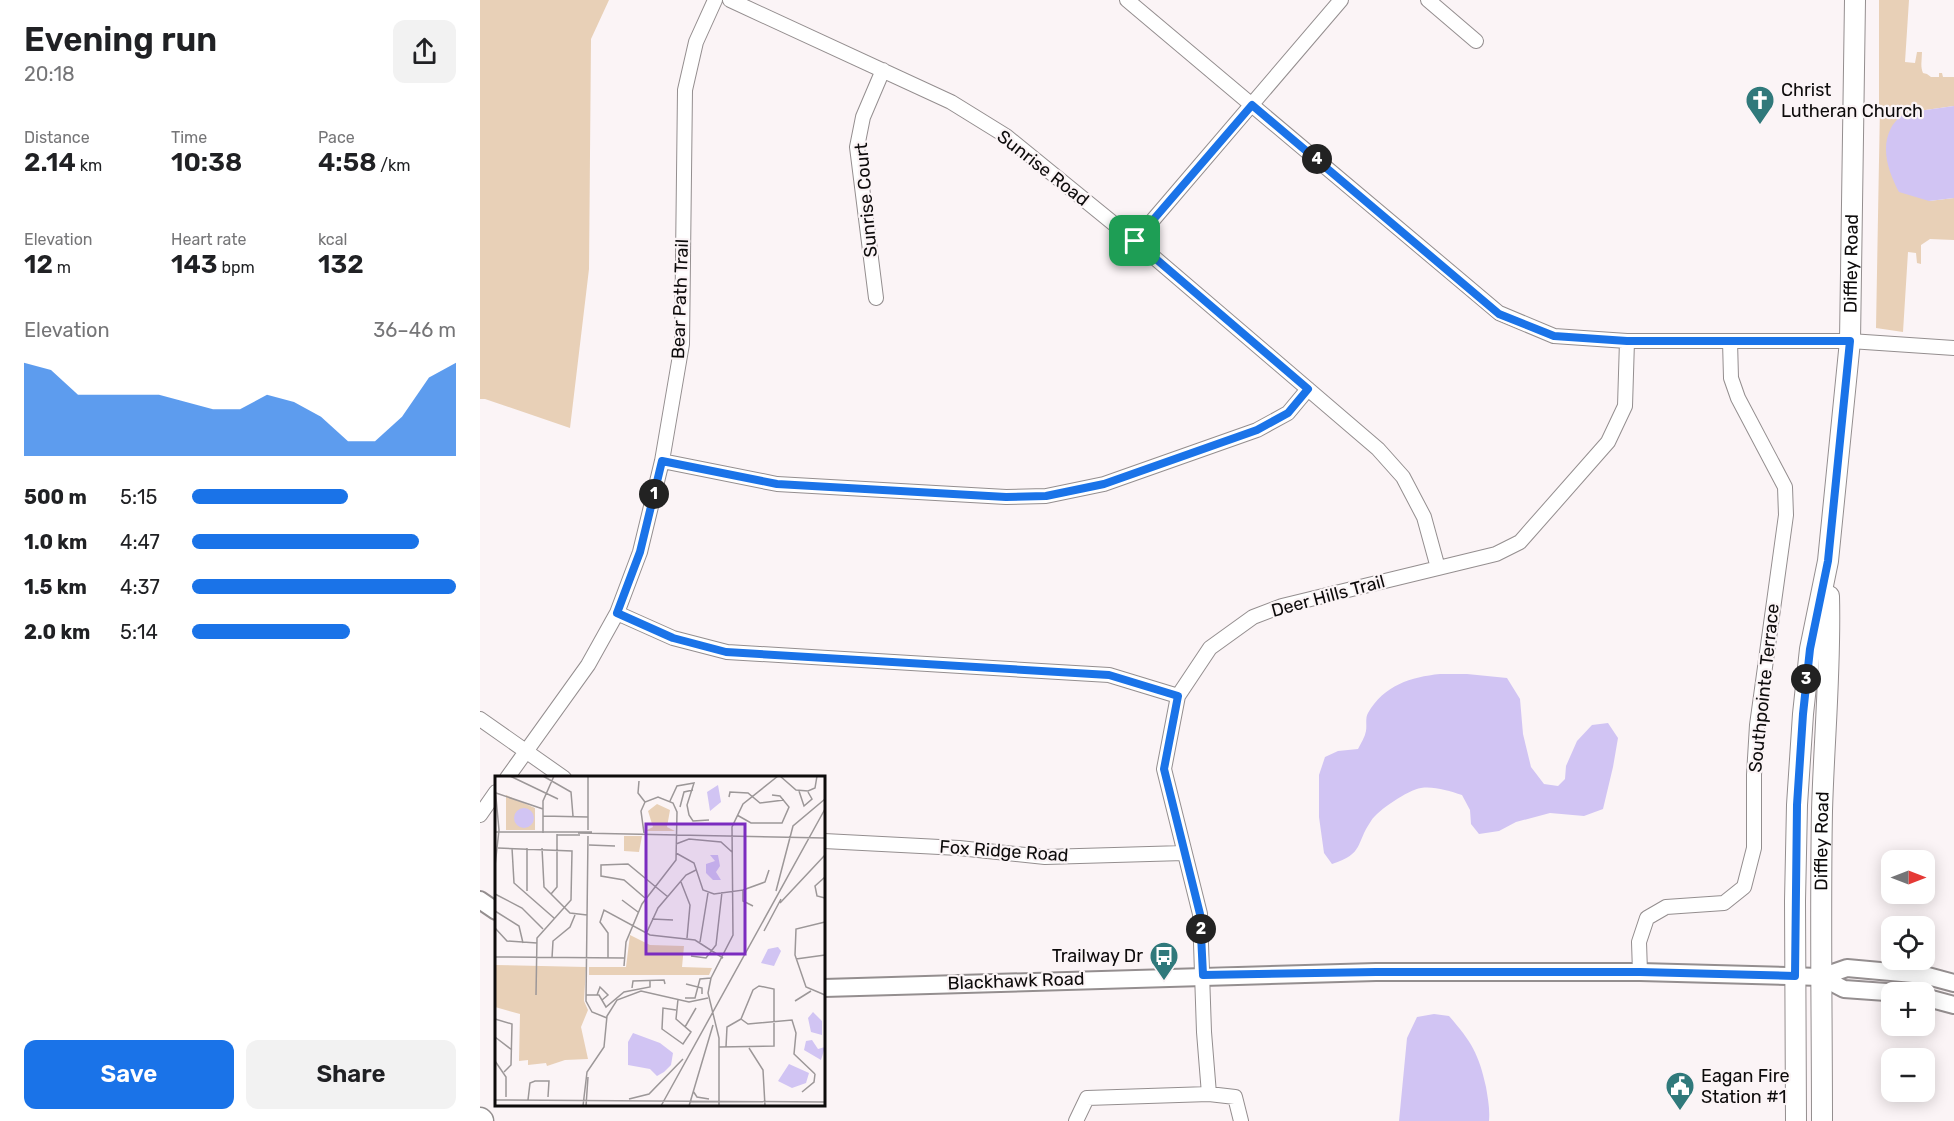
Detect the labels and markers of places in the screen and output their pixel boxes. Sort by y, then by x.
place label: Christ Lutheran Church [1781,79,1923,122]
church icon: Christ Lutheran Church [1744,84,1776,126]
pin: 4 [1302,144,1332,174]
pin [1109,215,1160,266]
pin: 1 [639,479,669,509]
pin: 3 [1791,664,1821,694]
pin: 2 [1186,914,1216,944]
bus stop icon: Trailway Dr [1148,940,1180,982]
place label: Trailway Dr [1052,945,1143,967]
place label: Eagan Fire Station #1 [1701,1065,1789,1108]
public building icon: Eagan Fire Station #1 [1664,1070,1696,1112]

